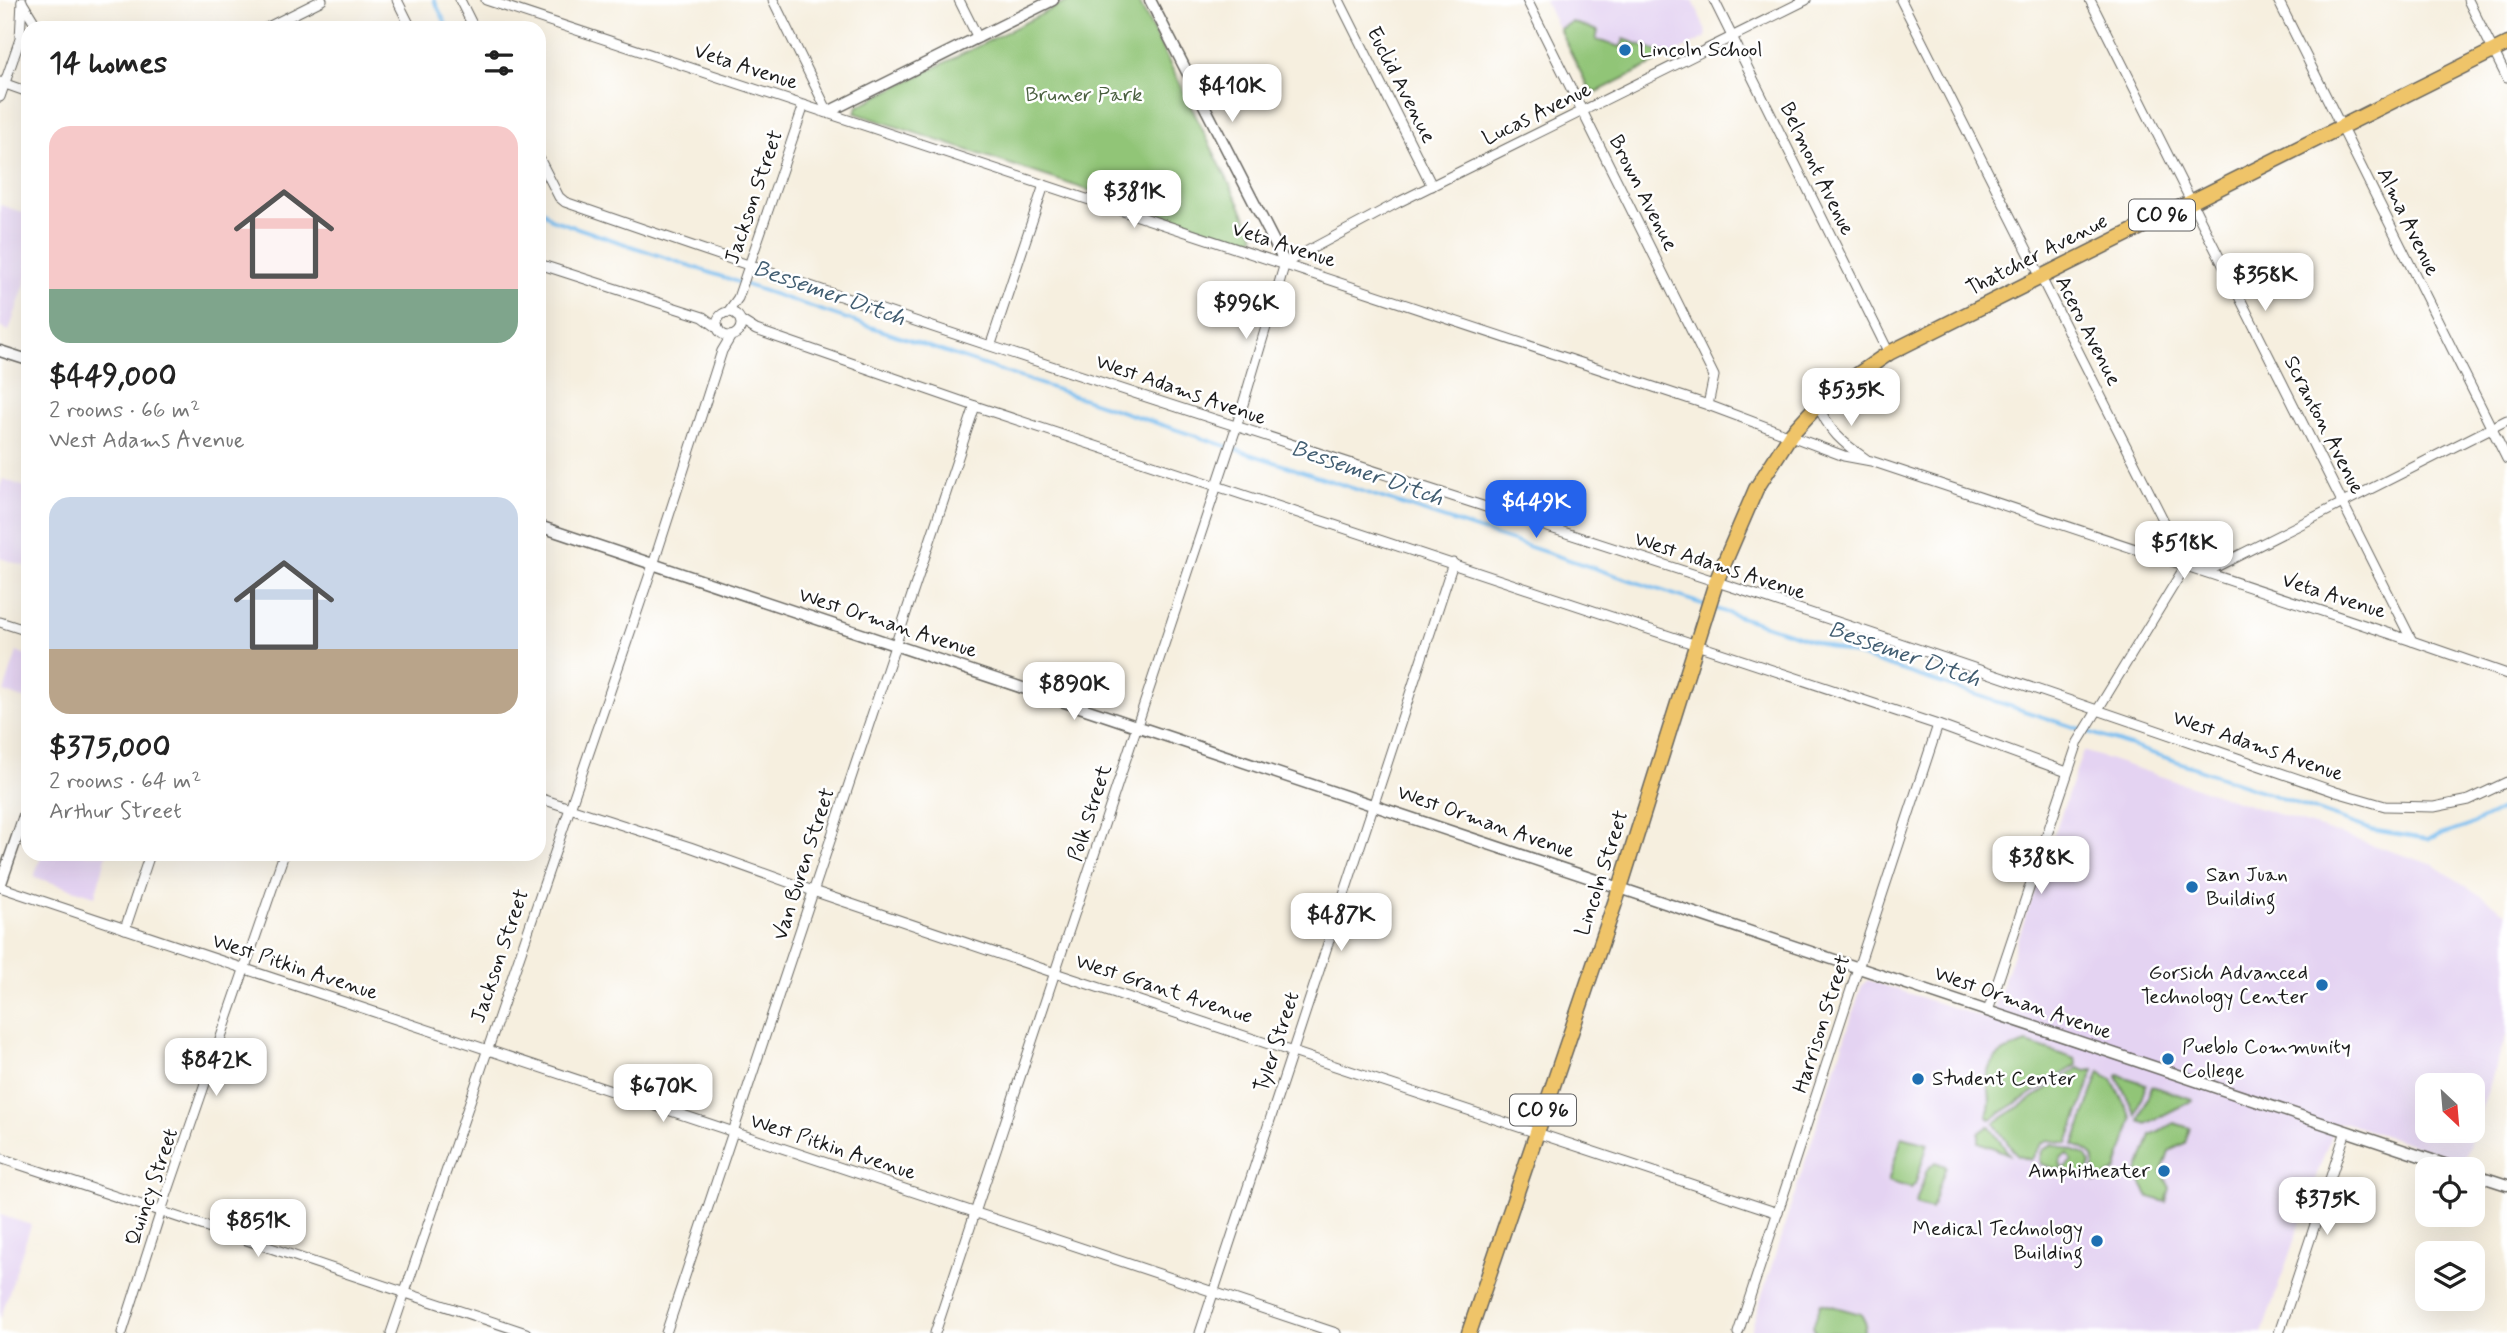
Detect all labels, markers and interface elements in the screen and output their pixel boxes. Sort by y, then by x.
street label: Euclid Avenue [1360,22,1442,148]
place label: Lincoln School [1639,36,1763,64]
street label: Veta Avenue [690,37,802,97]
marker: Lincoln School [1617,42,1633,58]
text: 14 homes [49,44,167,83]
icon: filters [480,44,518,82]
pin: $410K [1183,64,1281,124]
text: $410K [1199,72,1265,102]
street label: Lucas Avenue [1478,76,1596,152]
park label: Bruner Park [1025,81,1143,109]
street label: Belmont Avenue [1773,98,1861,240]
street label: Jackson Street [718,126,790,268]
street label: Brown Avenue [1602,130,1684,256]
street label: Alma Avenue [2370,163,2446,281]
pin: $381K [1085,170,1183,230]
icon: home [221,171,347,297]
text: $381K [1103,178,1165,208]
road number: CO 96 [2129,200,2195,230]
street label: Thatcher Avenue [1961,207,2113,303]
street label: Veta Avenue [1228,215,1340,275]
water label: Bessemer Ditch [749,254,909,334]
pin: $358K [2216,254,2314,313]
text: $358K [2233,261,2297,291]
street label: Acero Avenue [2048,271,2128,391]
pin: $996K [1197,282,1295,341]
text: $996K [1213,289,1279,319]
street label: West Adams Avenue [1092,348,1270,432]
street label: Scranton Avenue [2277,351,2371,499]
text: $449,000 [49,357,177,396]
pin: $535K [1802,368,1900,428]
text: $535K [1818,376,1884,406]
text: 2 rooms · 66 m² [49,396,200,426]
text: West Adams Avenue [49,426,245,456]
water label: Bessemer Ditch [1287,434,1447,514]
pin: $449K [1487,480,1585,540]
text: $449K [1501,488,1571,518]
pin: $518K [2135,522,2233,581]
street label: West Adams Avenue [1631,525,1809,607]
text: $518K [2151,529,2217,559]
icon: home [221,542,347,668]
street label: Veta Avenue [2278,566,2390,626]
street label: West Orman Avenue [795,581,981,665]
water label: Bessemer Ditch [1824,615,1984,695]
pin: $890K [1025,662,1123,722]
text: $890K [1039,670,1109,700]
street label: West Adams Avenue [2169,704,2347,788]
text: $375,000 [49,728,170,767]
street label: Polk Street [1061,760,1119,865]
text: 2 rooms · 64 m² [49,767,201,797]
street label: West Orman Avenue [1393,778,1579,866]
street label: Van Buren Street [766,784,842,944]
text: Arthur Street [49,797,182,827]
street label: Lincoln Street [1569,807,1635,939]
pin: $388K [1992,836,2090,896]
text: $388K [2008,844,2074,874]
place label: San Juan Building [2206,861,2288,915]
marker: San Juan Building [2184,879,2200,895]
street label: Jackson Street [464,885,536,1027]
pin: $487K [1292,894,1390,953]
text: $487K [1307,901,1375,931]
street label: West Pitkin Avenue [208,927,382,1007]
street label: West Grant Avenue [1072,947,1256,1031]
street label: Harrison Street [1786,951,1858,1097]
street label: West Orman Avenue [1930,959,2116,1047]
place label: Gorsich Advanced Technology Center [2141,959,2308,1012]
marker: Gorsich Advanced Technology Center [2314,977,2330,993]
street label: Tyler Street [1248,988,1306,1096]
place label: Pueblo Community College [2182,1033,2351,1085]
pin: $842K [167,1038,265,1098]
text: $842K [181,1046,251,1076]
marker: Pueblo Community College [2160,1051,2176,1067]
pin: $670K [614,1064,712,1124]
place label: Student Center [1932,1065,2076,1093]
marker: Student Center [1910,1071,1926,1087]
text: $670K [630,1072,696,1102]
north arrow [2415,1073,2485,1143]
map controls [2415,1073,2485,1311]
road number: CO 96 [1510,1094,1576,1126]
street label: West Pitkin Avenue [746,1107,920,1187]
street label: Quincy Street [119,1124,185,1250]
place label: Amphitheater [2028,1157,2150,1185]
button: locate [2415,1157,2485,1227]
marker: Amphitheater [2156,1163,2172,1179]
pin: $375K [2278,1178,2376,1237]
text: $375K [2295,1185,2359,1215]
pin: $851K [209,1200,307,1259]
text: $851K [226,1207,290,1237]
place label: Medical Technology Building [1912,1215,2083,1269]
marker: Medical Technology Building [2089,1233,2105,1249]
button: layers [2415,1241,2485,1311]

